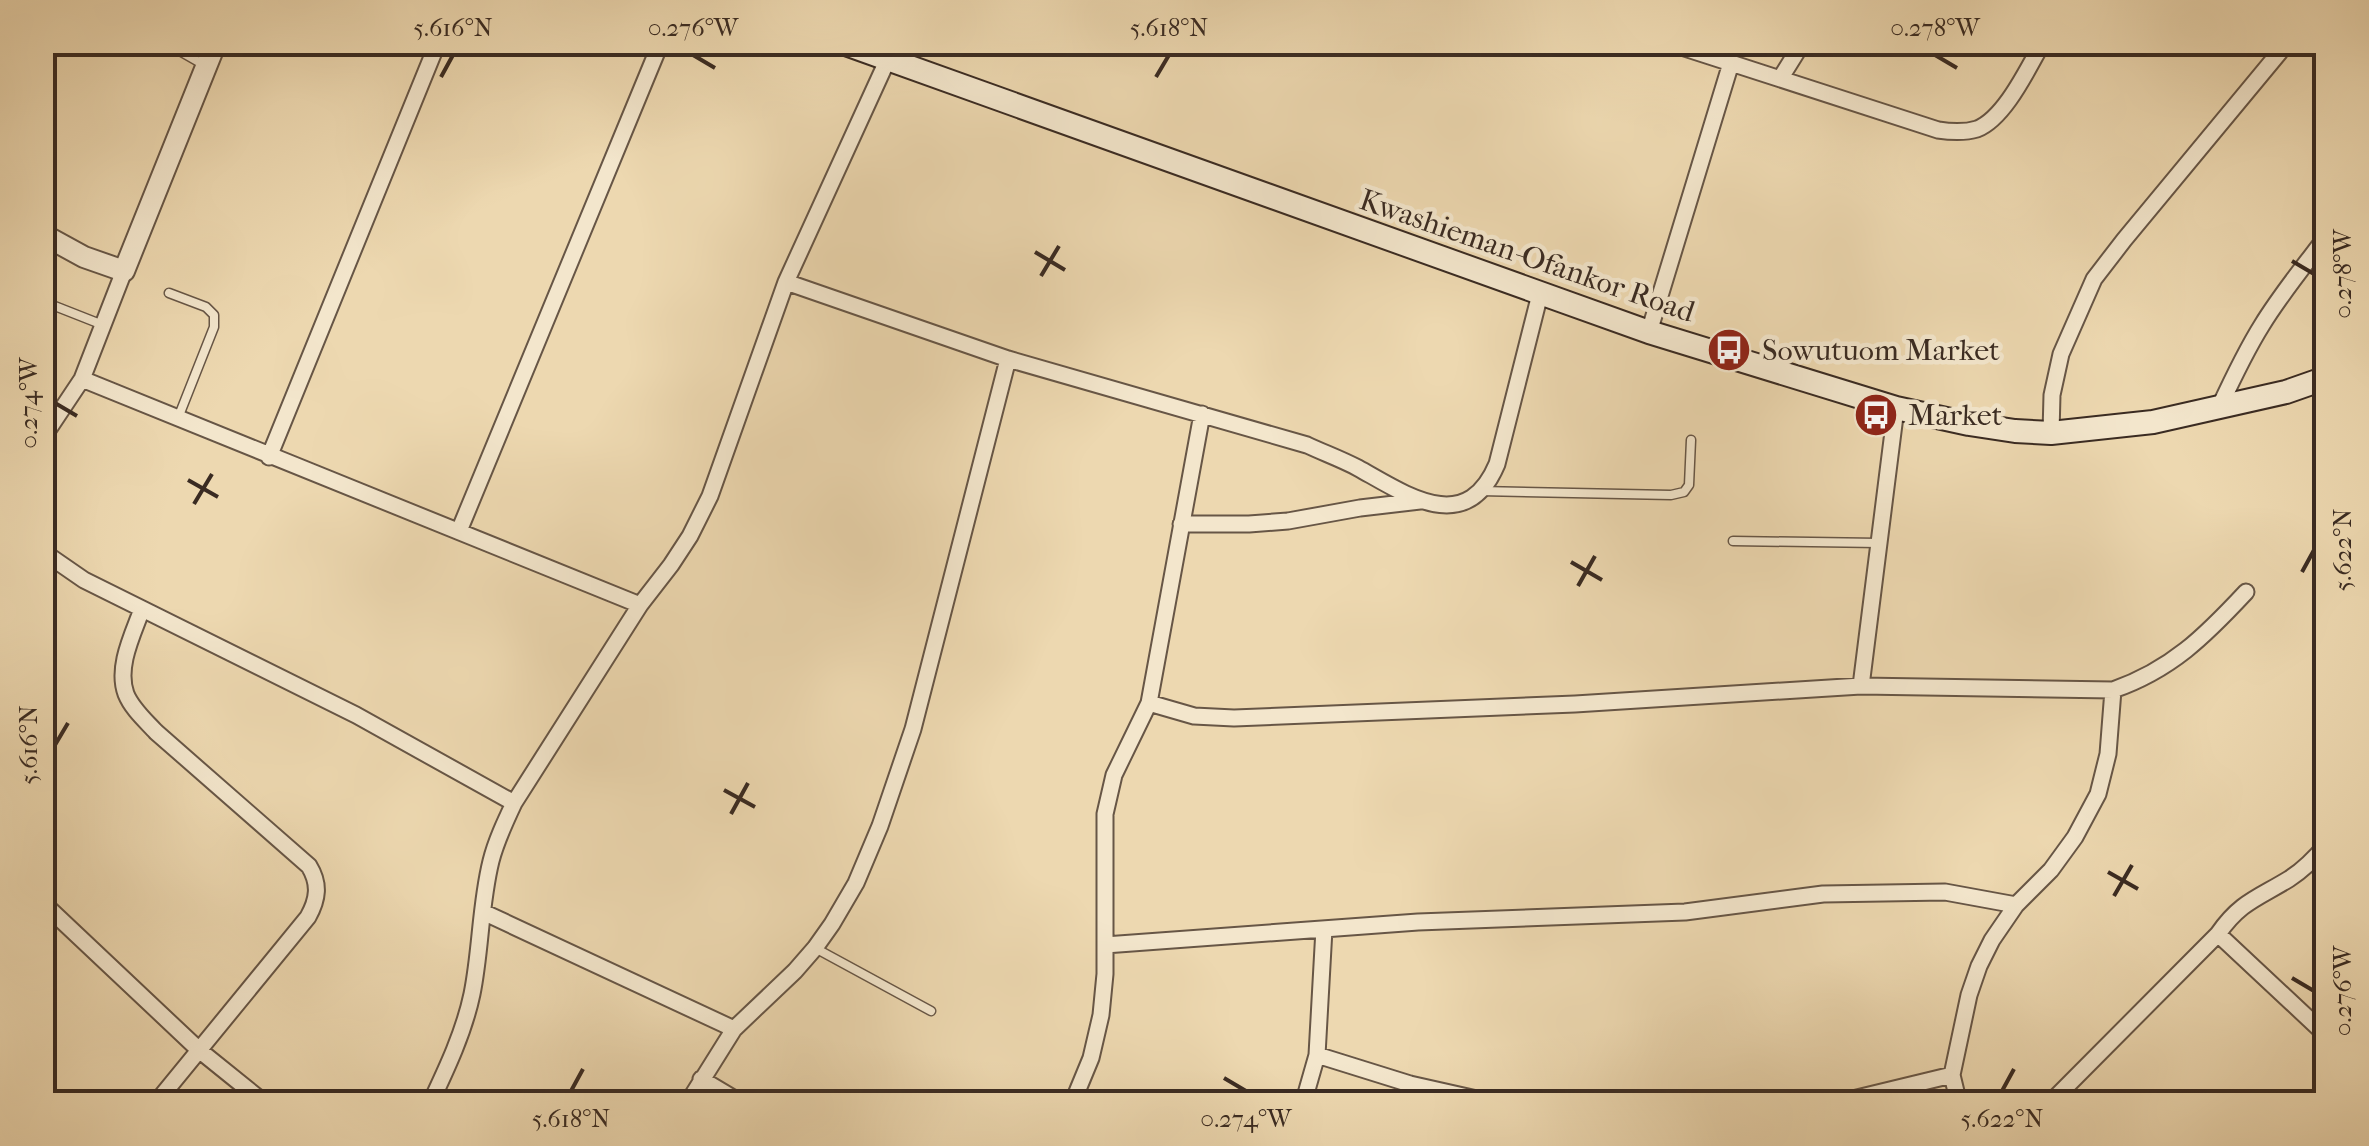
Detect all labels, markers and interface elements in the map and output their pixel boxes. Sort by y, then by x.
text: 5.616°N [413,13,493,42]
text: 0.276°W [648,13,740,42]
text: 5.618°N [1130,13,1208,42]
text: 0.278°W [1890,13,1981,42]
street label: Kwashieman-Ofankor Road [1355,182,1700,330]
text: 0.278°W [2328,228,2357,319]
bus stop icon: Sowutuom Market [1706,327,1752,373]
place label: Sowutuom Market [1762,333,2000,368]
text: 0.274°W [14,356,43,449]
bus stop icon: Market [1853,392,1899,438]
place label: Market [1908,398,2003,433]
text: 5.622°N [2328,508,2357,591]
text: 5.616°N [14,705,43,785]
text: 0.276°W [2328,944,2357,1036]
text: 5.618°N [532,1104,610,1133]
text: 0.274°W [1200,1104,1293,1133]
text: 5.622°N [1961,1104,2044,1133]

